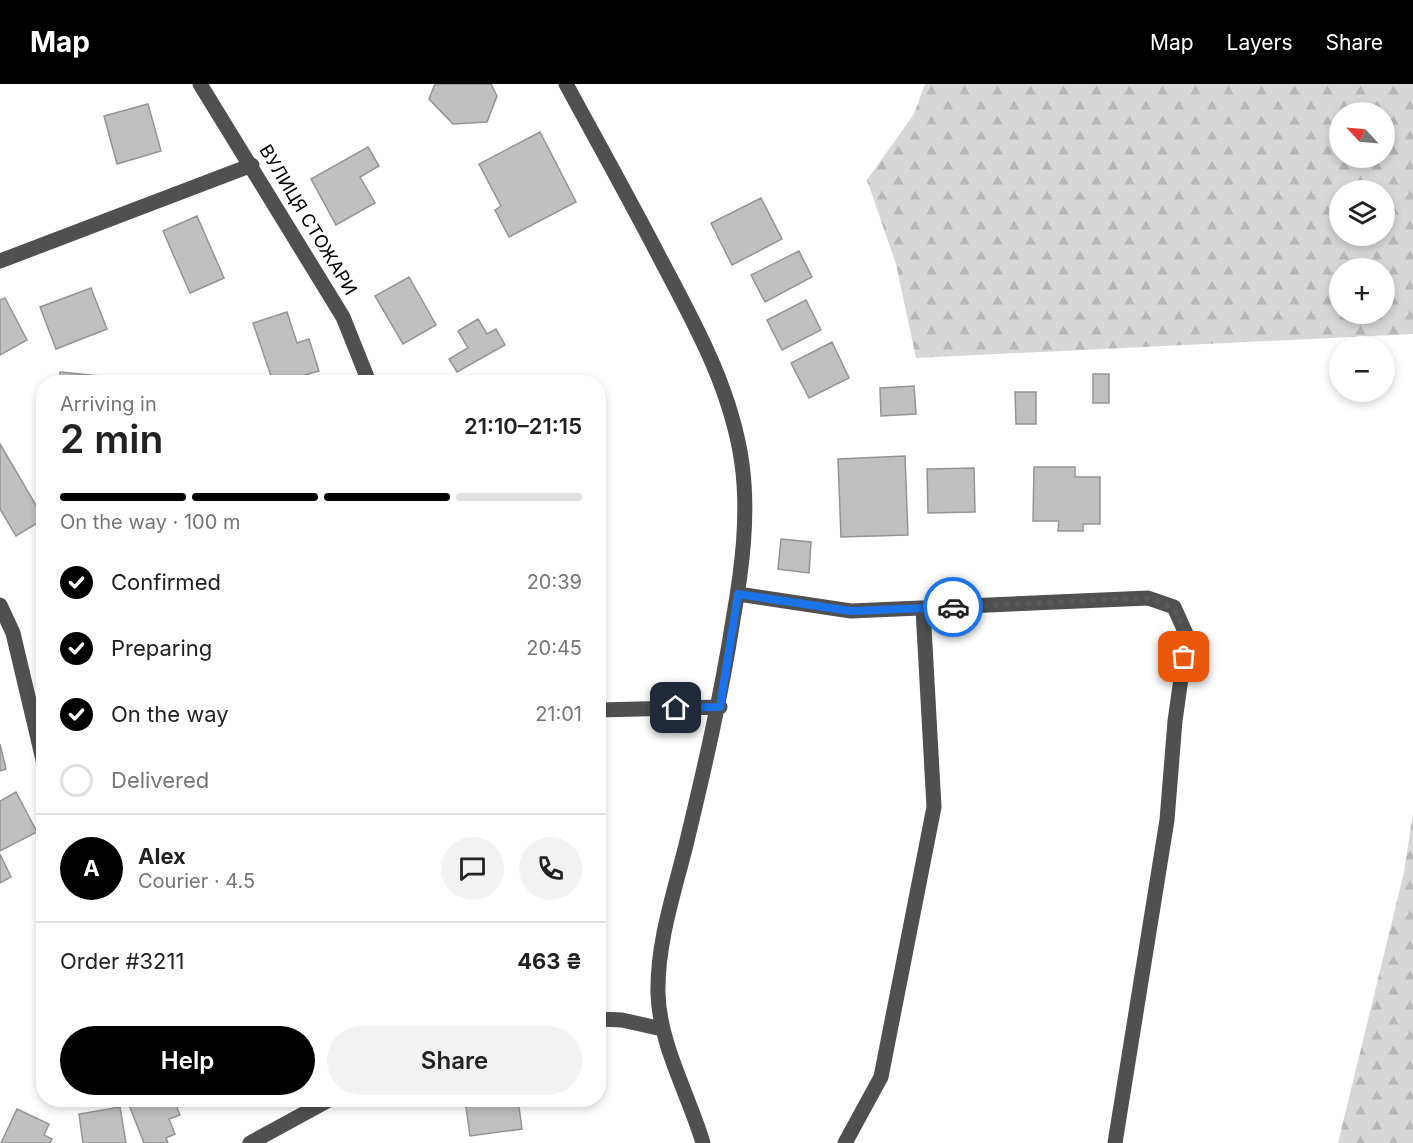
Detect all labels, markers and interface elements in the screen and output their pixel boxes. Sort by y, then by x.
text: Map [30,25,90,59]
text: Map [1150,30,1194,55]
text: Layers [1227,30,1293,55]
text: Share [1326,30,1383,55]
north arrow [1329,102,1395,168]
map controls [1329,102,1395,402]
street label: ВУЛИЦЯ СТОЖАРИ [255,141,362,299]
button: layers [1329,180,1395,246]
button: + [1329,258,1395,324]
button: − [1329,336,1395,402]
text: Arriving in [60,392,157,416]
text: 21:10–21:15 [464,413,582,439]
text: 2 min [60,415,163,462]
text: On the way · 100 m [60,510,240,534]
icon: check [60,566,93,599]
text: Confirmed [111,569,221,595]
text: 20:39 [527,570,582,594]
courier [923,577,983,637]
icon: car [937,591,970,624]
pin [1158,631,1209,682]
icon: check [60,632,93,665]
text: Preparing [111,635,212,661]
text: 20:45 [526,636,582,660]
icon: bag [1167,640,1200,673]
pin [650,682,701,733]
icon: home [659,691,692,724]
icon: check [60,698,93,731]
text: On the way [111,701,229,727]
text: 21:01 [535,702,582,726]
text: Delivered [111,767,209,793]
button: chat [441,837,504,900]
button: phone [519,837,582,900]
text: Alex [138,843,186,869]
text: A [83,855,100,881]
text: Courier · 4.5 [138,869,255,893]
text: Order #3211 [60,948,184,974]
text: 463 ₴ [517,948,582,974]
button: Help [60,1026,315,1095]
button: Share [327,1026,582,1095]

